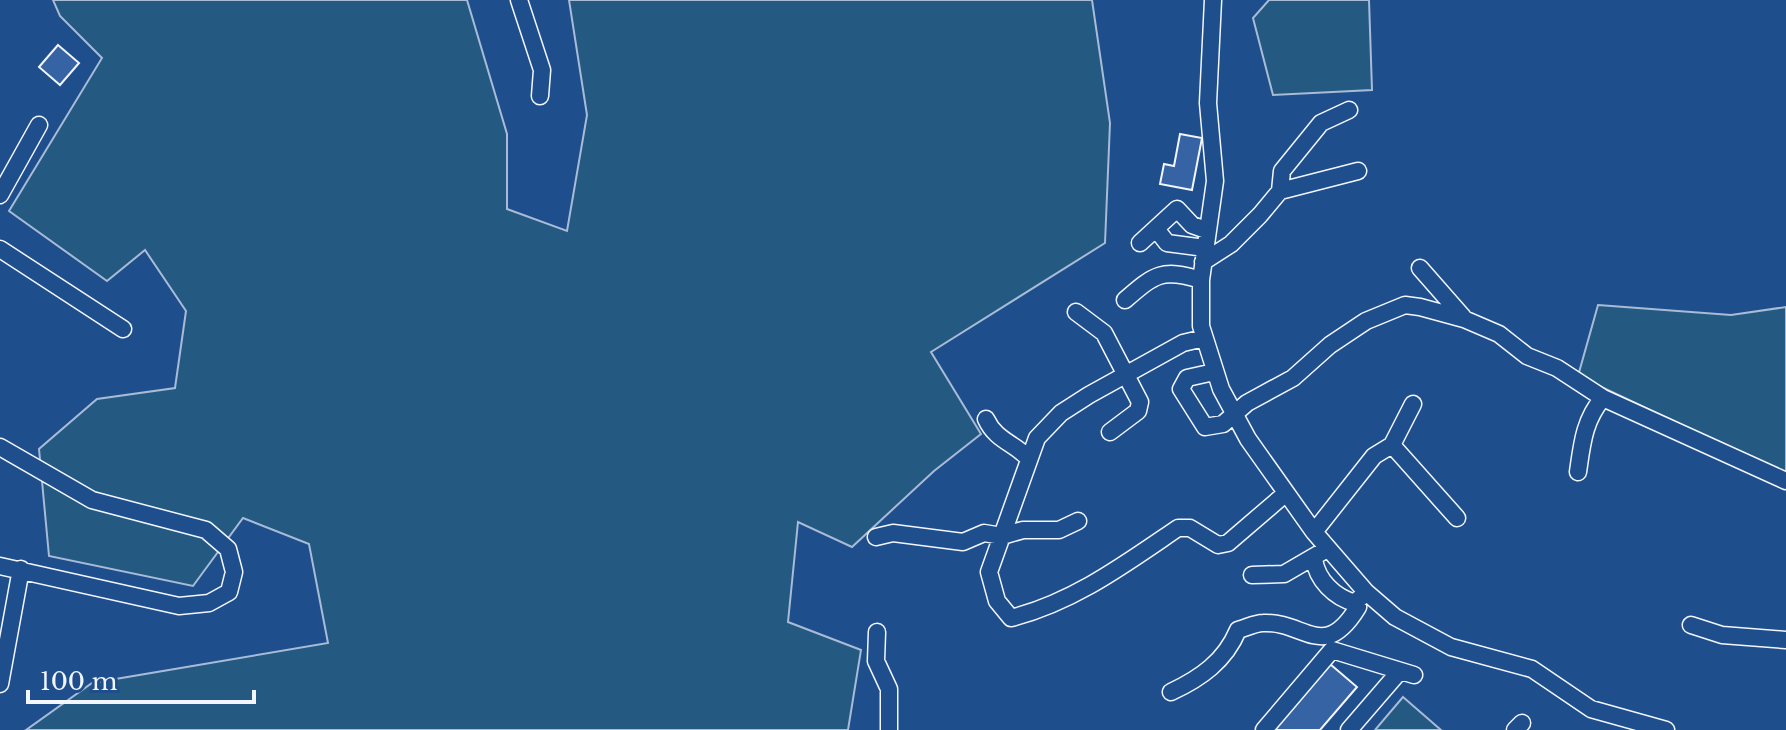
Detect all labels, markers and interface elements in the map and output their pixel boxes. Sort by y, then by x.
scale bar [28,654,254,704]
text: 100 m [40,667,118,696]

